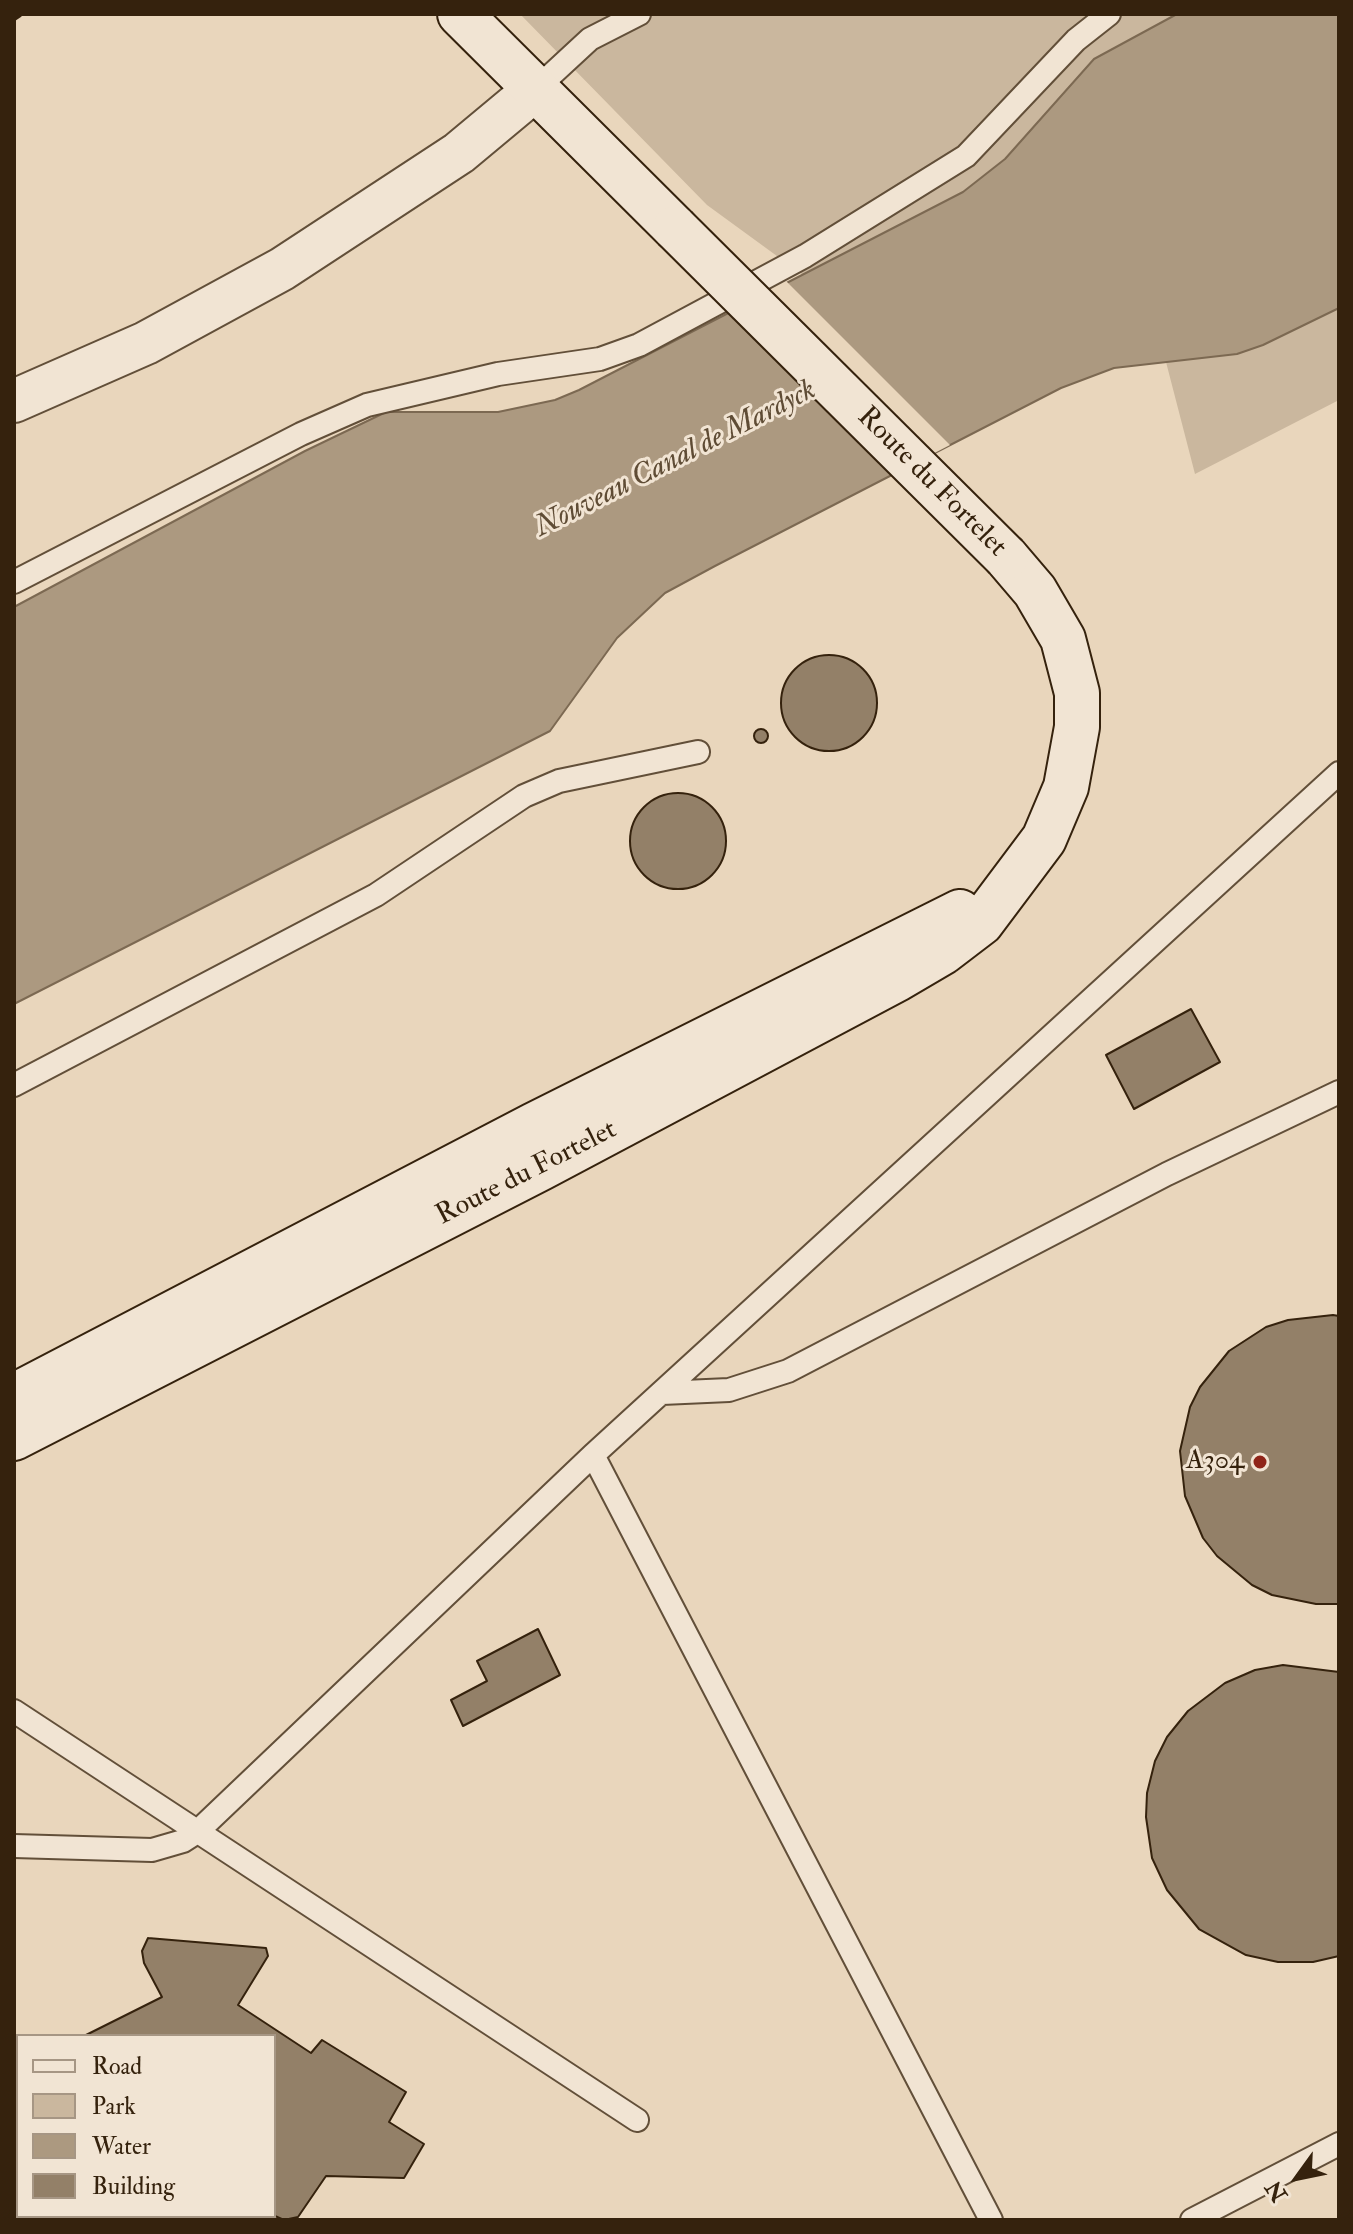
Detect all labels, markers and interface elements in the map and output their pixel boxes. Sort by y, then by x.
water label: Nouveau Canal de Mardyck [529,373,823,547]
street label: Route du Fortelet [849,401,1013,565]
street label: Route du Fortelet [431,1114,623,1234]
place label: A304 [1186,1445,1244,1479]
marker: A304 [1251,1453,1269,1471]
legend [16,2034,276,2218]
text: Road [92,2051,142,2082]
text: Park [92,2091,136,2122]
text: Water [92,2131,151,2162]
north arrow [1257,2138,1337,2218]
text: Building [92,2171,175,2202]
text: N [1260,2175,1294,2207]

